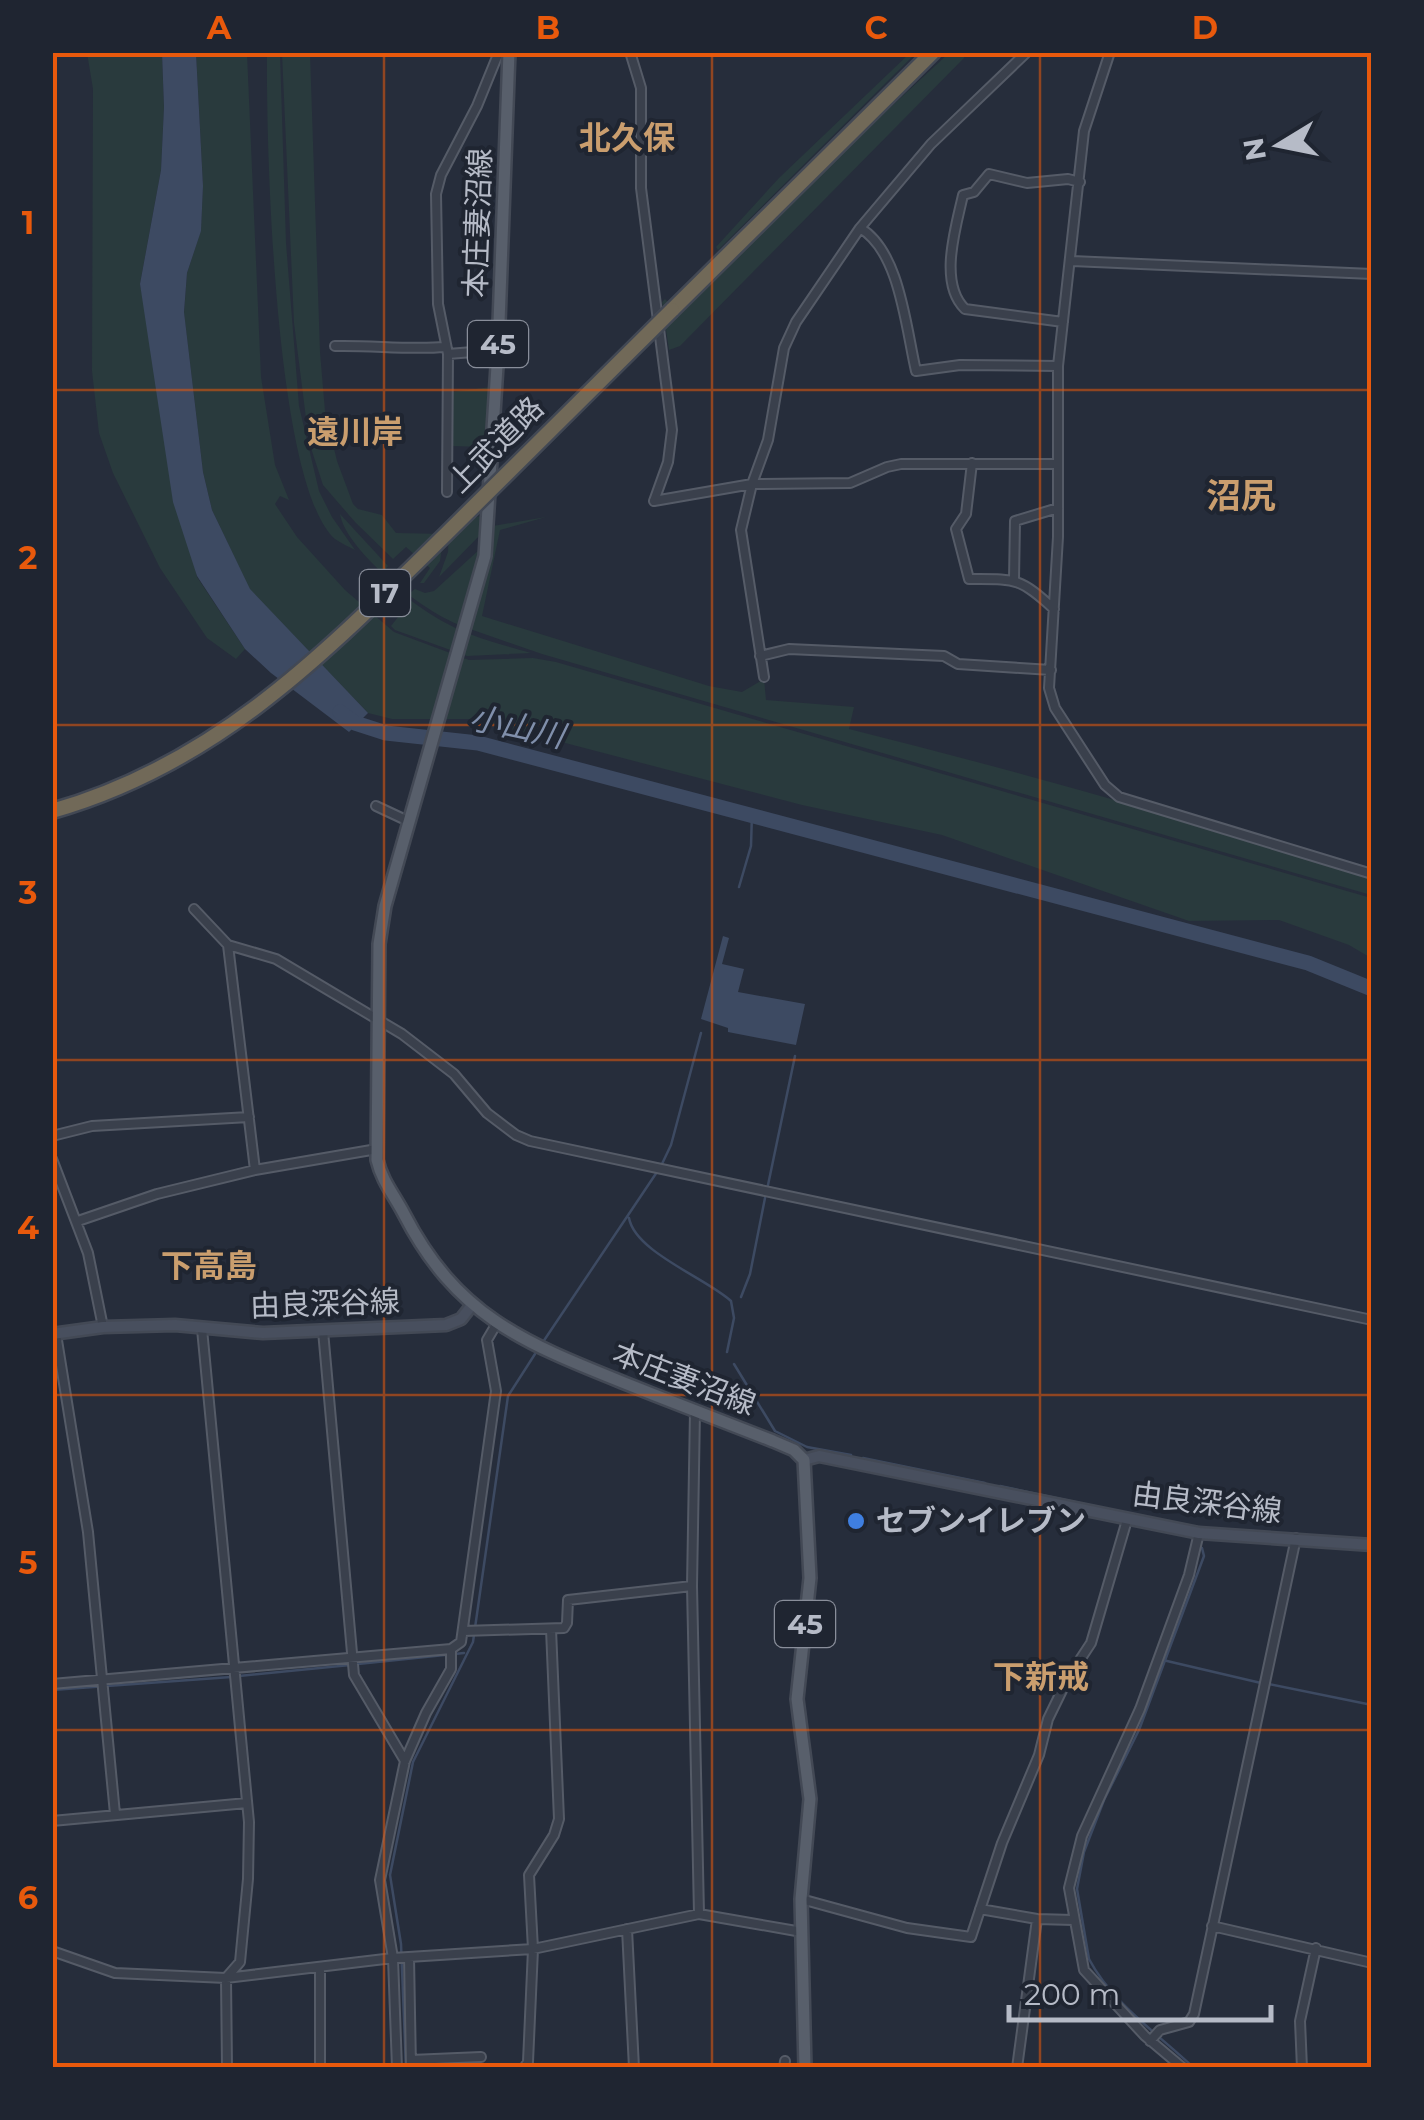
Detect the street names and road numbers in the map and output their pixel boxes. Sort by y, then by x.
street label: 本庄妻沼線 [456,147,499,299]
road number: 45 [468,321,528,367]
street label: 上武道路 [440,389,551,500]
road number: 17 [360,570,410,616]
street label: 由良深谷線 [249,1282,401,1325]
street label: 本庄妻沼線 [608,1334,761,1423]
street label: 由良深谷線 [1130,1475,1284,1530]
road number: 45 [775,1601,835,1647]

